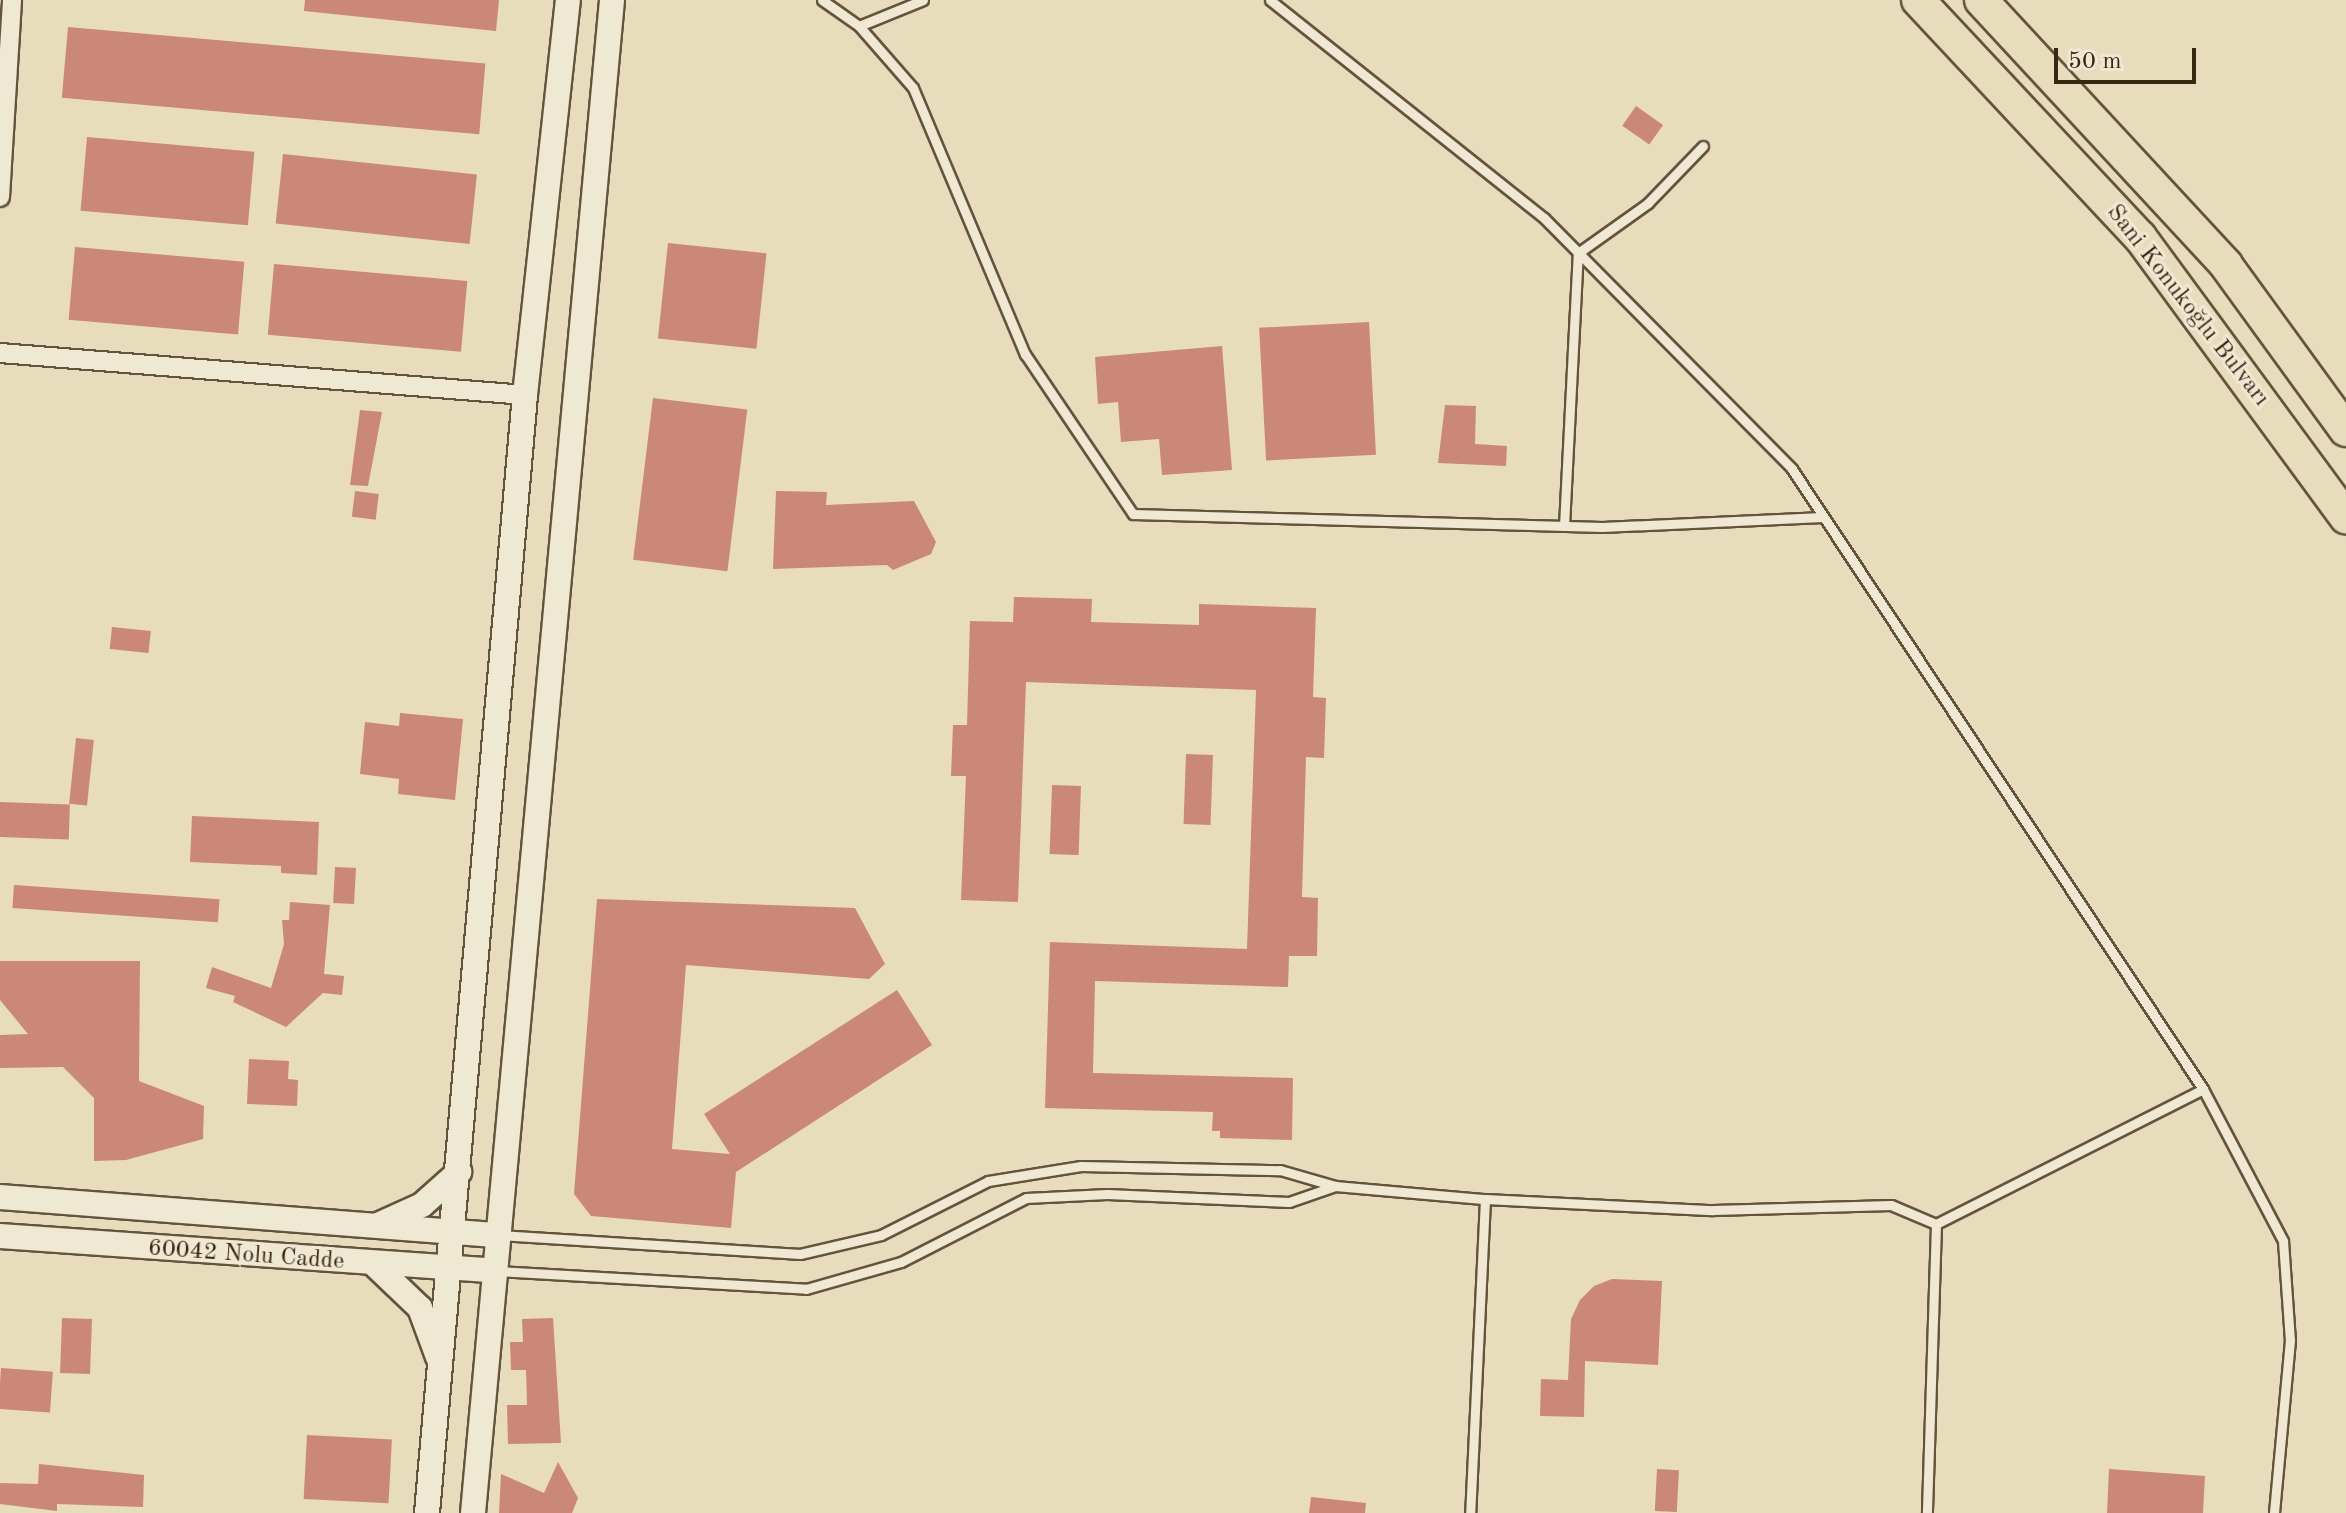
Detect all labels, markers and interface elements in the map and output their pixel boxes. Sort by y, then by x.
scale bar [2058,32,2200,82]
text: 50 m [2068,50,2122,74]
street label: Sani Konukoğlu Bulvarı [2099,199,2275,413]
street label: 60042 Nolu Cadde [147,1235,345,1277]

